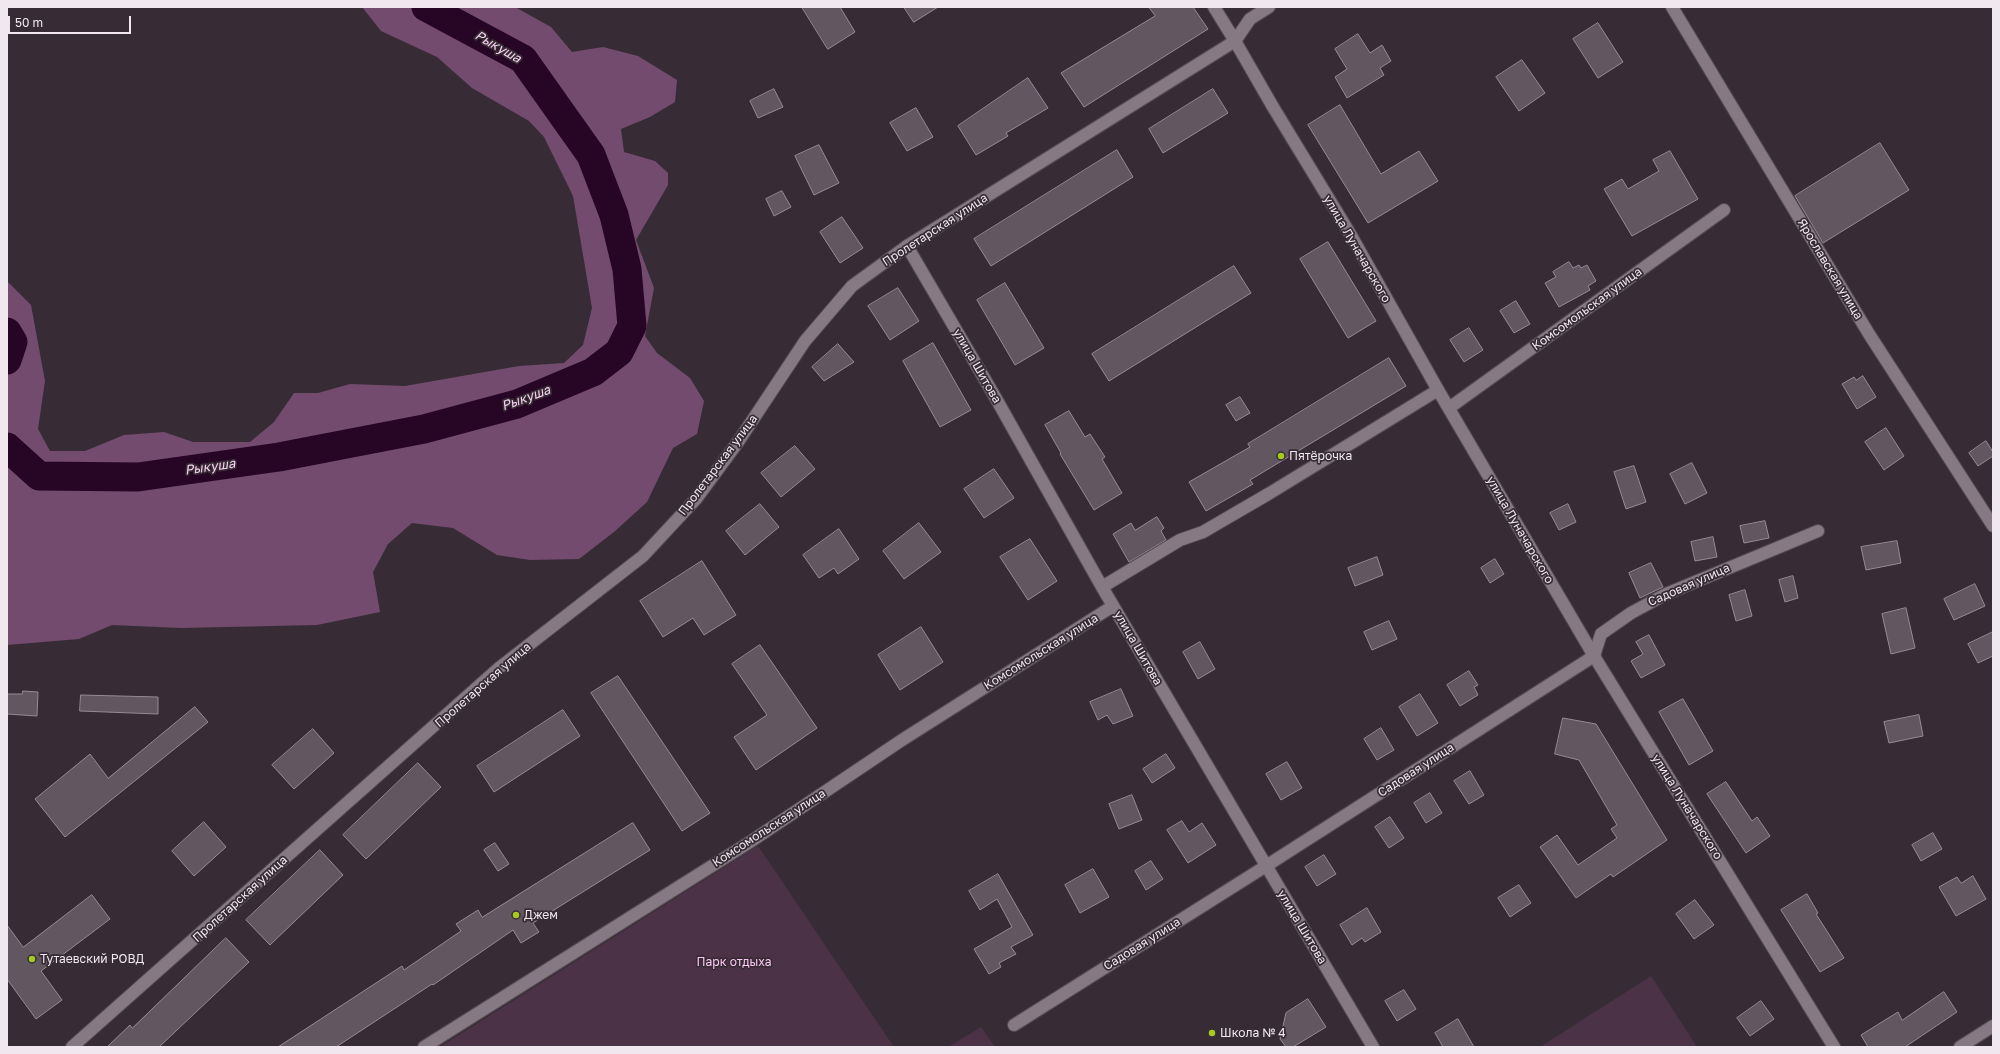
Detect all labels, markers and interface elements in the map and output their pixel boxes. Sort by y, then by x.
scale bar [10,8,133,34]
text: 50 m [15,15,43,30]
water label: Рыкуша [472,28,524,66]
street label: Пролетарская улица [880,191,990,269]
street label: улица Луначарского [1320,193,1394,305]
street label: Ярославская улица [1794,216,1866,322]
street label: Комсомольская улица [1529,264,1645,354]
street label: улица Шитова [950,326,1004,406]
water label: Рыкуша [499,382,553,414]
street label: Пролетарская улица [675,412,761,518]
place label: Пятёрочка [1289,449,1352,463]
marker: Пятёрочка [1276,451,1286,461]
water label: Рыкуша [184,456,236,478]
street label: улица Луначарского [1483,474,1557,586]
street label: Садовая улица [1646,561,1732,609]
street label: улица Шитова [1111,608,1165,688]
street label: Комсомольская улица [981,611,1101,693]
street label: Пролетарская улица [432,639,534,731]
street label: Садовая улица [1375,740,1457,800]
street label: улица Луначарского [1649,752,1725,862]
street label: Комсомольская улица [710,786,828,870]
street label: Пролетарская улица [190,853,290,945]
street label: улица Шитова [1274,887,1330,967]
place label: Джем [524,908,558,922]
marker: Джем [511,910,521,920]
street label: Садовая улица [1101,915,1183,973]
place label: Тутаевский РОВД [40,952,144,966]
marker: Тутаевский РОВД [27,954,37,964]
park label: Парк отдыха [697,955,771,969]
place label: Школа № 4 [1220,1026,1286,1040]
marker: Школа № 4 [1207,1028,1217,1038]

